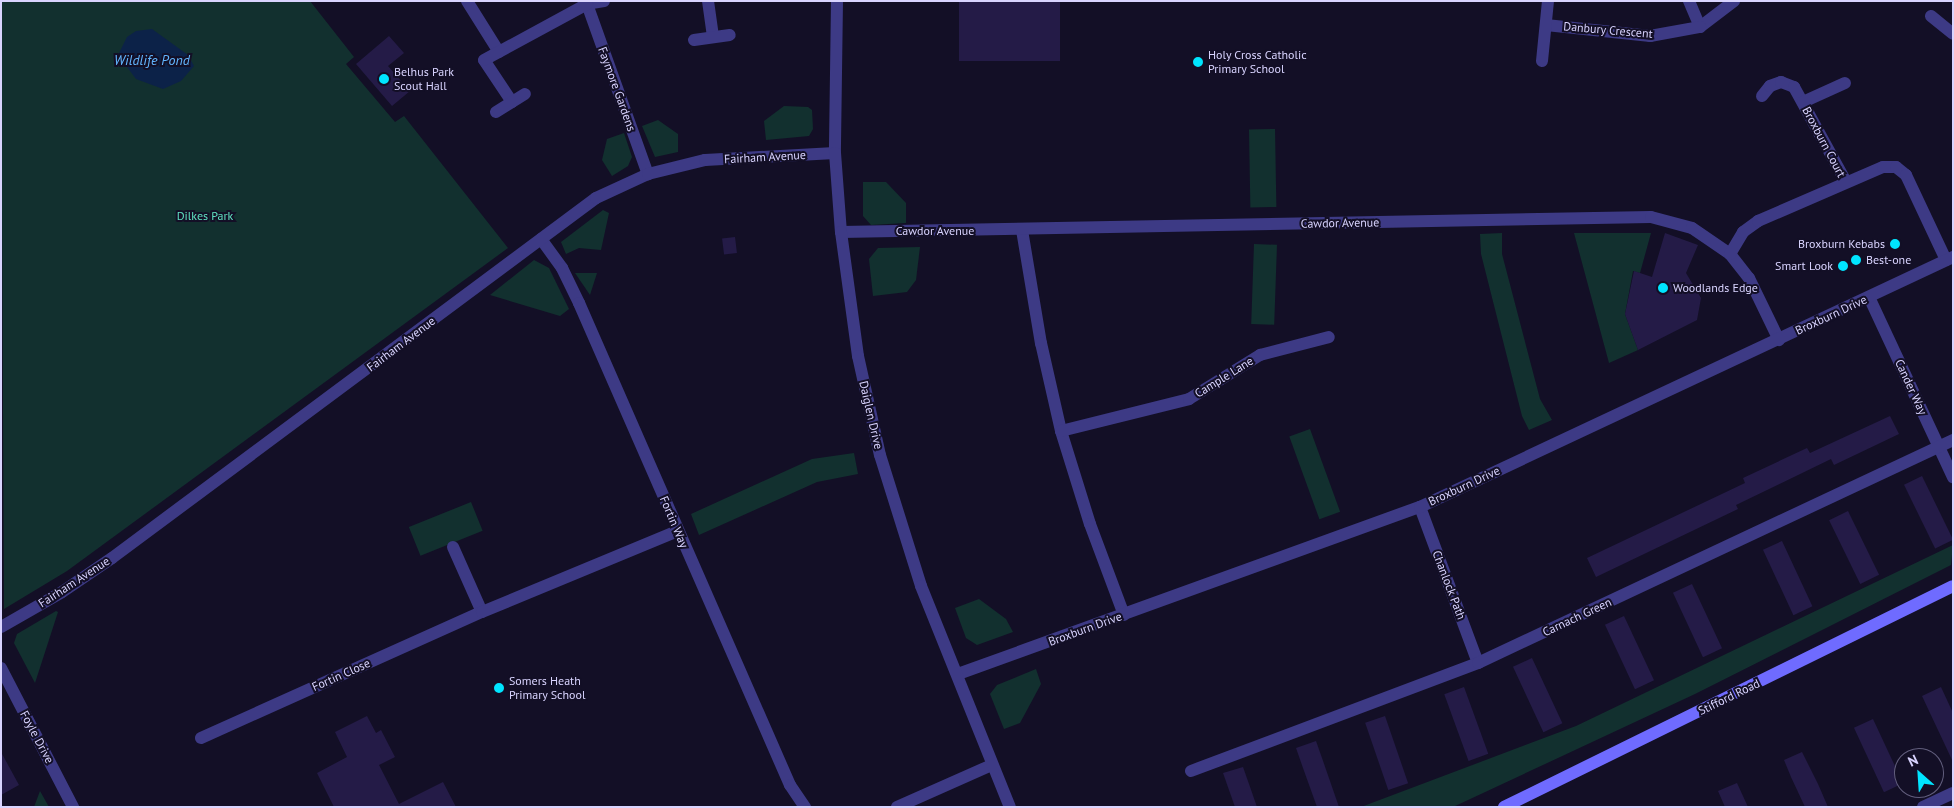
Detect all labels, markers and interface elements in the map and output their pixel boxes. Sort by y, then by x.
street label: Danbury Crescent [1563,19,1653,41]
street label: Faymore Gardens [595,45,639,133]
place label: Holy Cross Catholic Primary School [1208,48,1307,76]
water label: Wildlife Pond [114,52,190,68]
marker: Holy Cross Catholic Primary School [1192,56,1204,68]
place label: Belhus Park Scout Hall [394,65,454,93]
marker: Belhus Park Scout Hall [378,73,390,85]
street label: Broxburn Court [1799,104,1849,180]
street label: Fairham Avenue [723,148,807,166]
park label: Dilkes Park [177,209,233,223]
street label: Cawdor Avenue [1300,215,1380,231]
street label: Cawdor Avenue [895,224,975,238]
place label: Broxburn Kebabs [1798,237,1885,251]
marker: Broxburn Kebabs [1889,238,1901,250]
place label: Best-one [1866,253,1911,267]
marker: Best-one [1850,254,1862,266]
place label: Smart Look [1775,259,1833,273]
marker: Smart Look [1837,260,1849,272]
place label: Woodlands Edge [1673,281,1758,295]
marker: Woodlands Edge [1657,282,1669,294]
street label: Broxburn Drive [1793,292,1869,338]
street label: Fairham Avenue [364,313,438,375]
street label: Cample Lane [1192,353,1256,401]
street label: Cander Way [1892,357,1930,417]
street label: Daiglen Drive [856,379,886,451]
street label: Broxburn Drive [1426,463,1502,509]
street label: Fortin Way [657,494,691,550]
street label: Chanlock Path [1429,548,1469,622]
street label: Fairham Avenue [36,554,112,610]
street label: Carnach Green [1540,595,1614,639]
street label: Broxburn Drive [1046,609,1124,649]
street label: Fortin Close [310,656,372,694]
place label: Somers Heath Primary School [509,674,586,702]
street label: Stifford Road [1696,676,1762,718]
marker: Somers Heath Primary School [493,682,505,694]
street label: Foyle Drive [17,708,57,766]
north arrow [1894,748,1944,798]
text: N [1905,750,1921,771]

